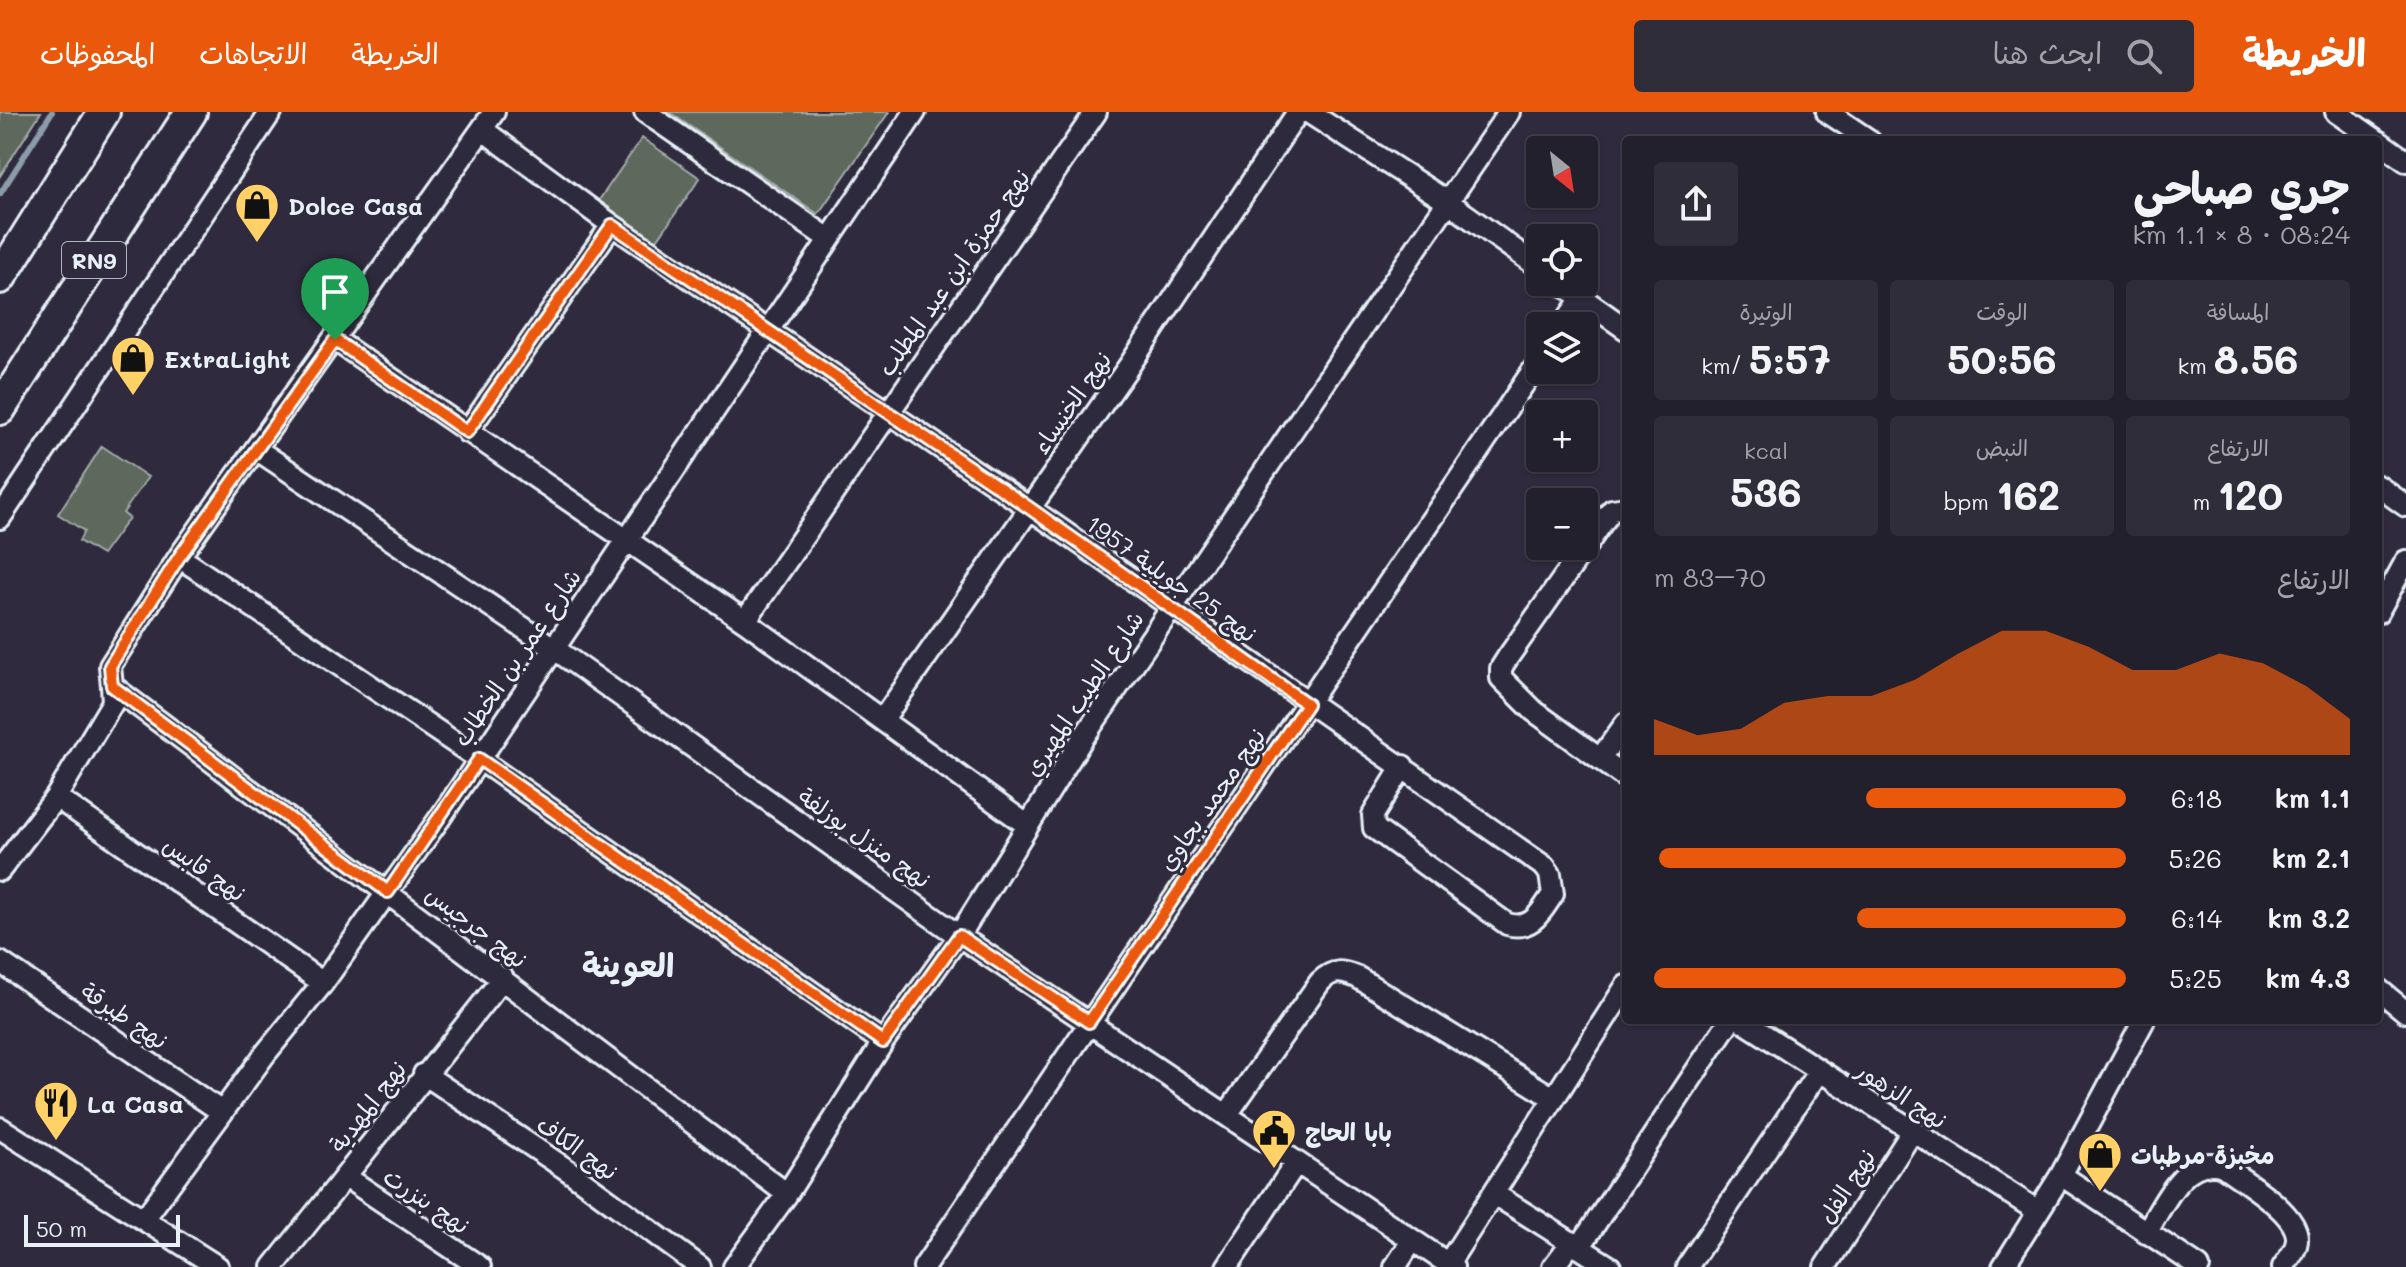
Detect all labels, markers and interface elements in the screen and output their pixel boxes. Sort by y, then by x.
search box [1634,20,2194,92]
text: الخريطة [2242,27,2366,77]
text: ابحث هنا [1992,32,2102,72]
icon: search [2122,34,2166,78]
text: المحفوظات [40,35,155,71]
text: الاتجاهات [199,35,307,71]
text: الخريطة [351,35,439,71]
north arrow [1526,136,1598,208]
map controls [1526,136,1598,560]
text: جري صباحي [2133,158,2350,215]
street label: نهج حمزة ابن عبد المطلب [870,162,1038,383]
button: share [1654,162,1738,246]
shop icon: Dolce Casa [233,181,281,244]
place label: Dolce Casa [288,190,423,221]
text: 08:24 · 8 × 1.1 km [2132,217,2350,251]
button: locate [1526,224,1598,296]
road number: RN9 [62,242,126,278]
pin [301,258,369,340]
icon: arrive [313,270,357,314]
text: الوتيرة [1739,297,1793,326]
text: الوقت [1976,297,2028,326]
text: المسافة [2207,297,2269,326]
button: layers [1526,312,1598,384]
text: 5:57 [1749,332,1831,384]
text: 50:56 [1947,332,2057,384]
text: 8.56 [2214,332,2298,384]
shop icon: ExtraLight [109,334,157,397]
place label: ExtraLight [164,343,291,374]
street label: نهج الخنساء [1024,345,1119,460]
text: /km [1701,351,1749,380]
text: km [2178,351,2214,380]
button: + [1526,400,1598,472]
text: النبض [1976,433,2028,462]
text: الارتفاع [2207,433,2269,462]
text: kcal [1744,436,1788,465]
text: 536 [1730,465,1802,517]
text: 162 [1996,468,2060,520]
text: 120 [2217,468,2283,520]
text: bpm [1944,487,1996,516]
text: m [2193,487,2217,516]
button: − [1526,488,1598,560]
street label: نهج 25 جويلية 1957 [1079,507,1263,650]
text: 70–83 m [1654,560,1766,594]
street label: شارع عمر بن الخطاب [445,562,590,754]
text: الارتفاع [2277,562,2350,596]
street label: شارع الطيب المهيري [1016,604,1152,784]
street label: نهج محمد بجاوي [1150,722,1274,878]
street label: نهج منزل بوزلفة [791,780,937,896]
text: 6:18 [2171,781,2222,815]
text: 1.1 km [2275,781,2350,815]
street label: نهج قابس [156,828,253,909]
text: 5:26 [2169,841,2222,875]
text: 2.1 km [2272,841,2350,875]
street label: نهج جرجيس [419,878,534,976]
text: 6:14 [2171,901,2222,935]
text: 3.2 km [2268,901,2350,935]
district label: العوينة [582,943,674,987]
text: 5:25 [2169,961,2222,995]
text: 4.3 km [2266,961,2350,995]
street label: نهج طبرقة [74,975,175,1057]
street label: نهج الزهور [1849,1053,1953,1137]
street label: نهج المهدية [321,1054,414,1159]
restaurant icon: La Casa [32,1079,80,1142]
place label: La Casa [87,1088,184,1119]
public building icon: بابا الحاج [1250,1107,1298,1170]
street label: نهج الكاف [530,1108,625,1188]
place label: بابا الحاج [1305,1116,1392,1148]
shop icon: مخبزة مرطبات [2076,1130,2124,1193]
place label: مخبزة مرطبات [2131,1139,2274,1170]
street label: نهج الفل [1810,1143,1883,1230]
street label: نهج بنزرت [377,1160,476,1242]
scale bar [24,1211,180,1247]
text: 50 m [36,1214,87,1243]

